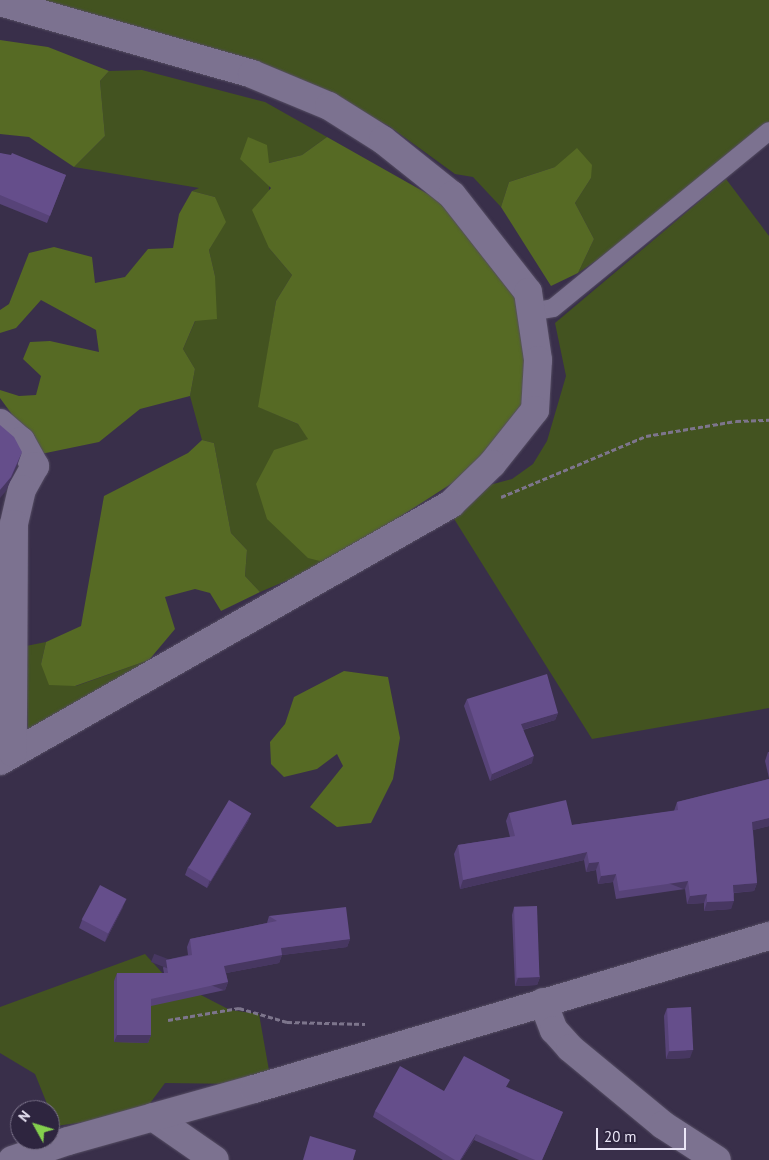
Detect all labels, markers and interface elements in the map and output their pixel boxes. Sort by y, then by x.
north arrow [10,1100,60,1150]
text: N [14,1107,34,1125]
scale bar [599,1118,689,1150]
text: 20 m [604,1127,637,1146]

